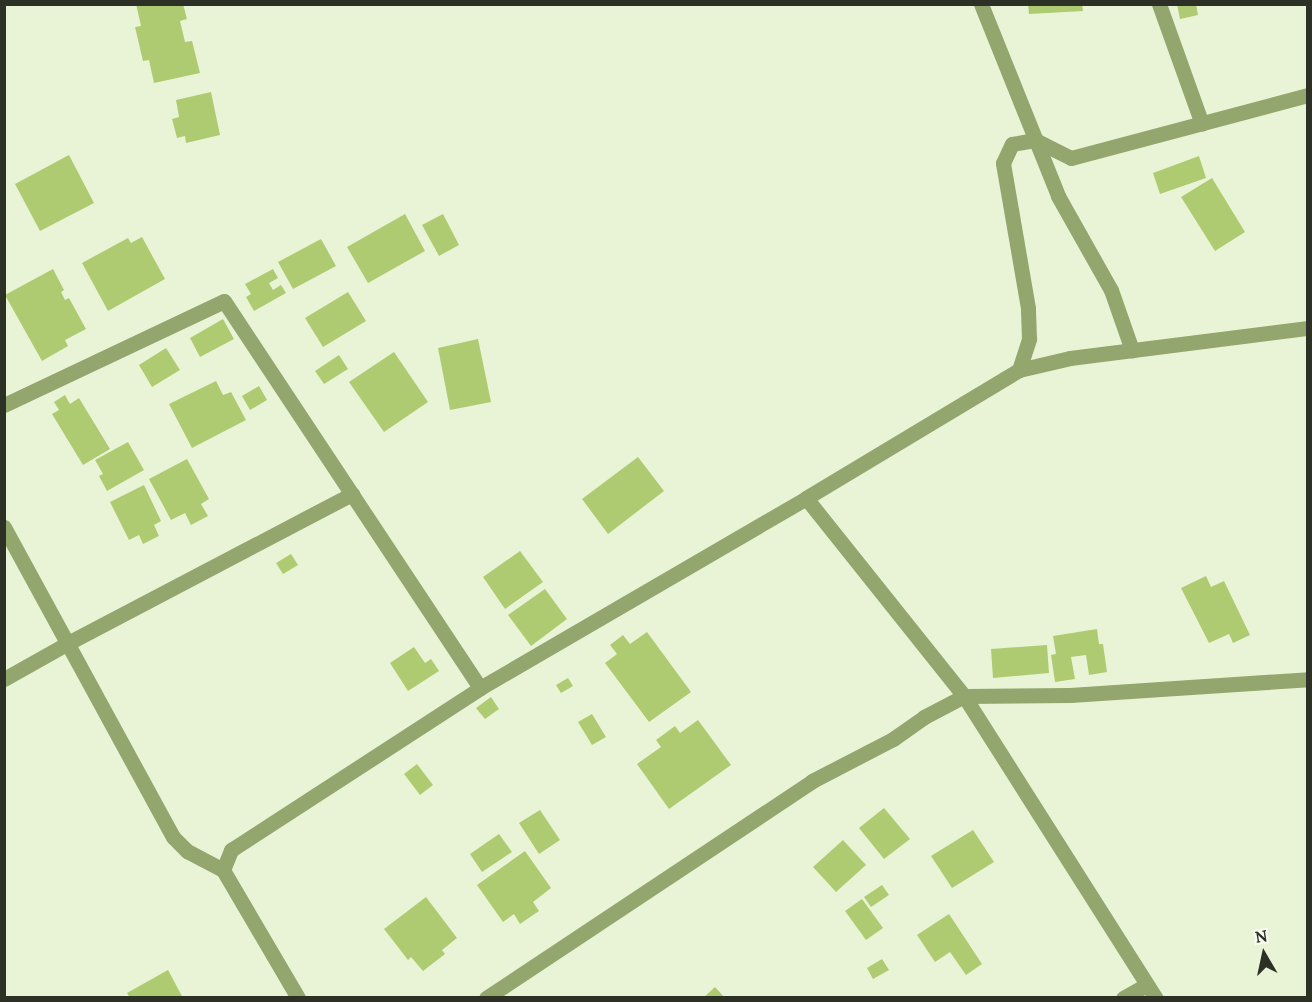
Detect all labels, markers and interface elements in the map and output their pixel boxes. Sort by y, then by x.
north arrow [1234,924,1294,984]
text: N [1254,925,1269,947]

